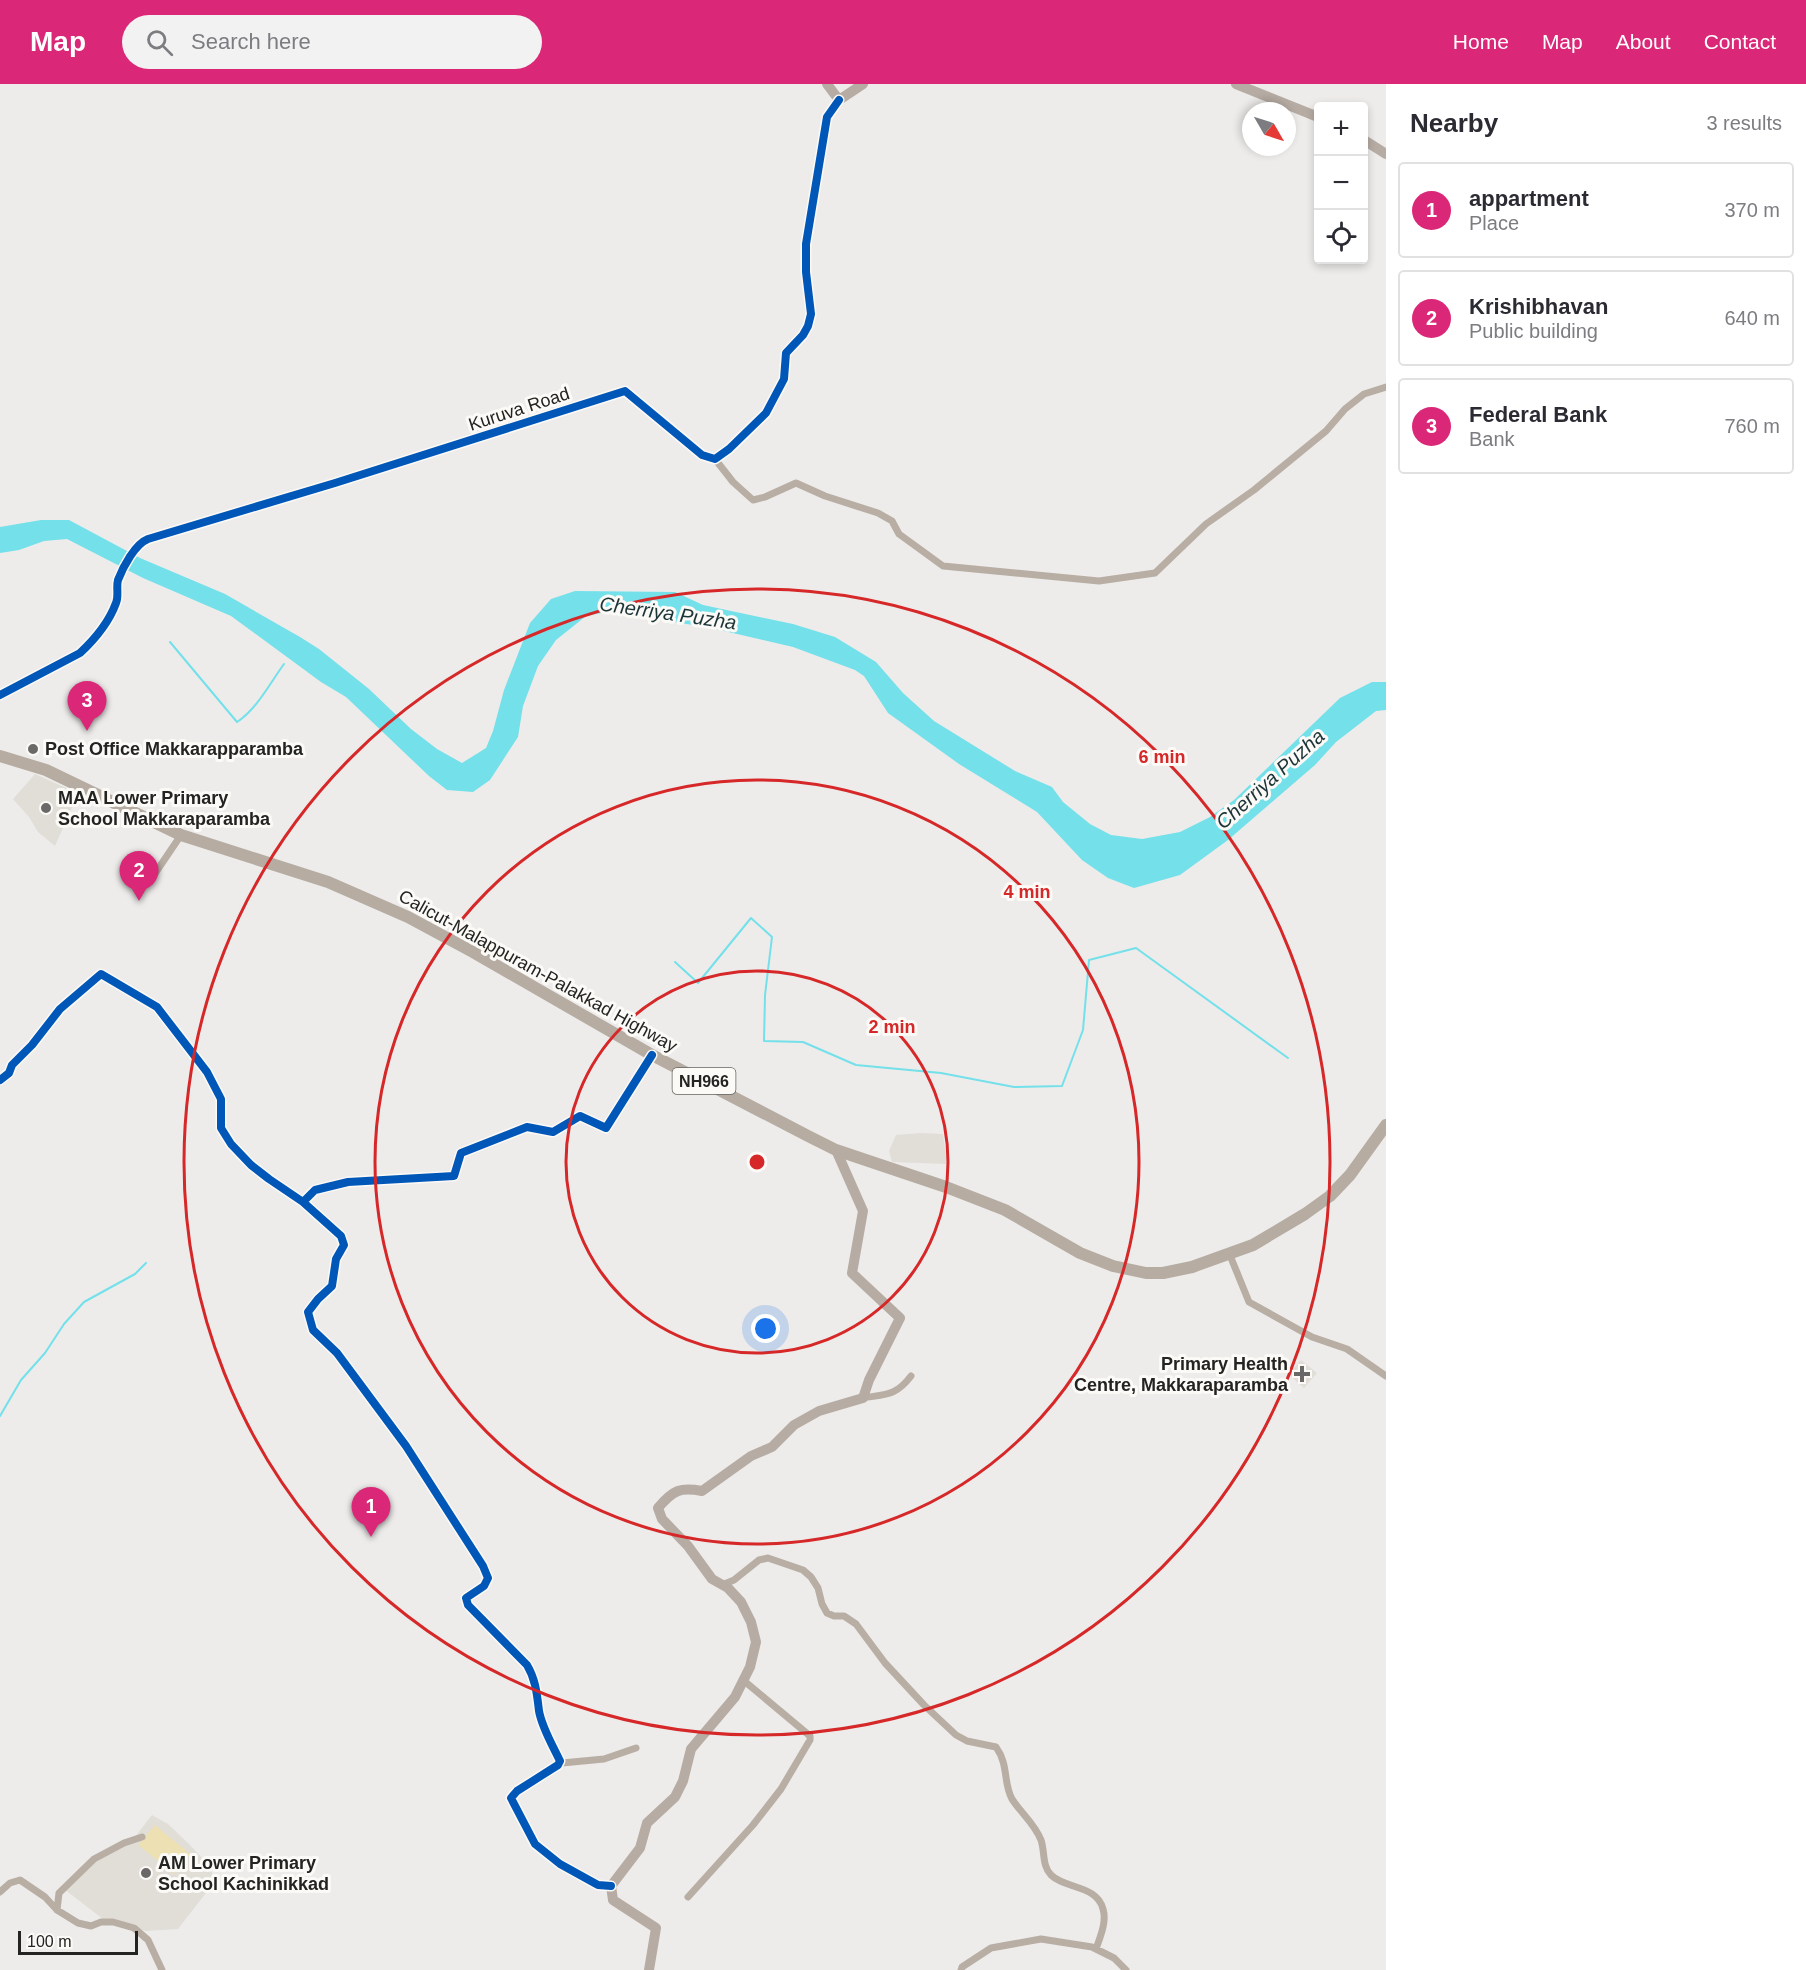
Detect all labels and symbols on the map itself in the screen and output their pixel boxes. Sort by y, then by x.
north arrow [1242,102,1296,156]
street label: Kuruva Road [466,383,572,435]
water label: Cherriya Puzha [598,593,738,633]
pin: 3 [68,682,106,731]
water label: Cherriya Puzha [1211,725,1329,833]
place label: Post Office Makkarapparamba [45,739,304,759]
marker: Post Office Makkarapparamba [26,742,40,756]
text: 6 min [1138,747,1186,767]
place label: MAA Lower Primary School Makkaraparamba [58,788,271,829]
marker: MAA Lower Primary School Makkaraparamba [39,801,53,815]
pin: 2 [120,852,158,901]
text: 4 min [1003,882,1051,902]
street label: Calicut-Malappuram-Palakkad Highway [395,886,681,1056]
text: 2 min [868,1017,916,1037]
road number: NH966 [672,1068,736,1094]
centre of rings [747,1152,767,1172]
your location [751,1314,780,1343]
place label: Primary Health Centre, Makkaraparamba [1074,1354,1289,1395]
marker: Primary Health Centre, Makkaraparamba [1293,1365,1311,1383]
pin: 1 [352,1488,391,1537]
place label: AM Lower Primary School Kachinikkad [158,1853,329,1894]
marker: AM Lower Primary School Kachinikkad [139,1866,153,1880]
scale bar [18,1928,138,1956]

